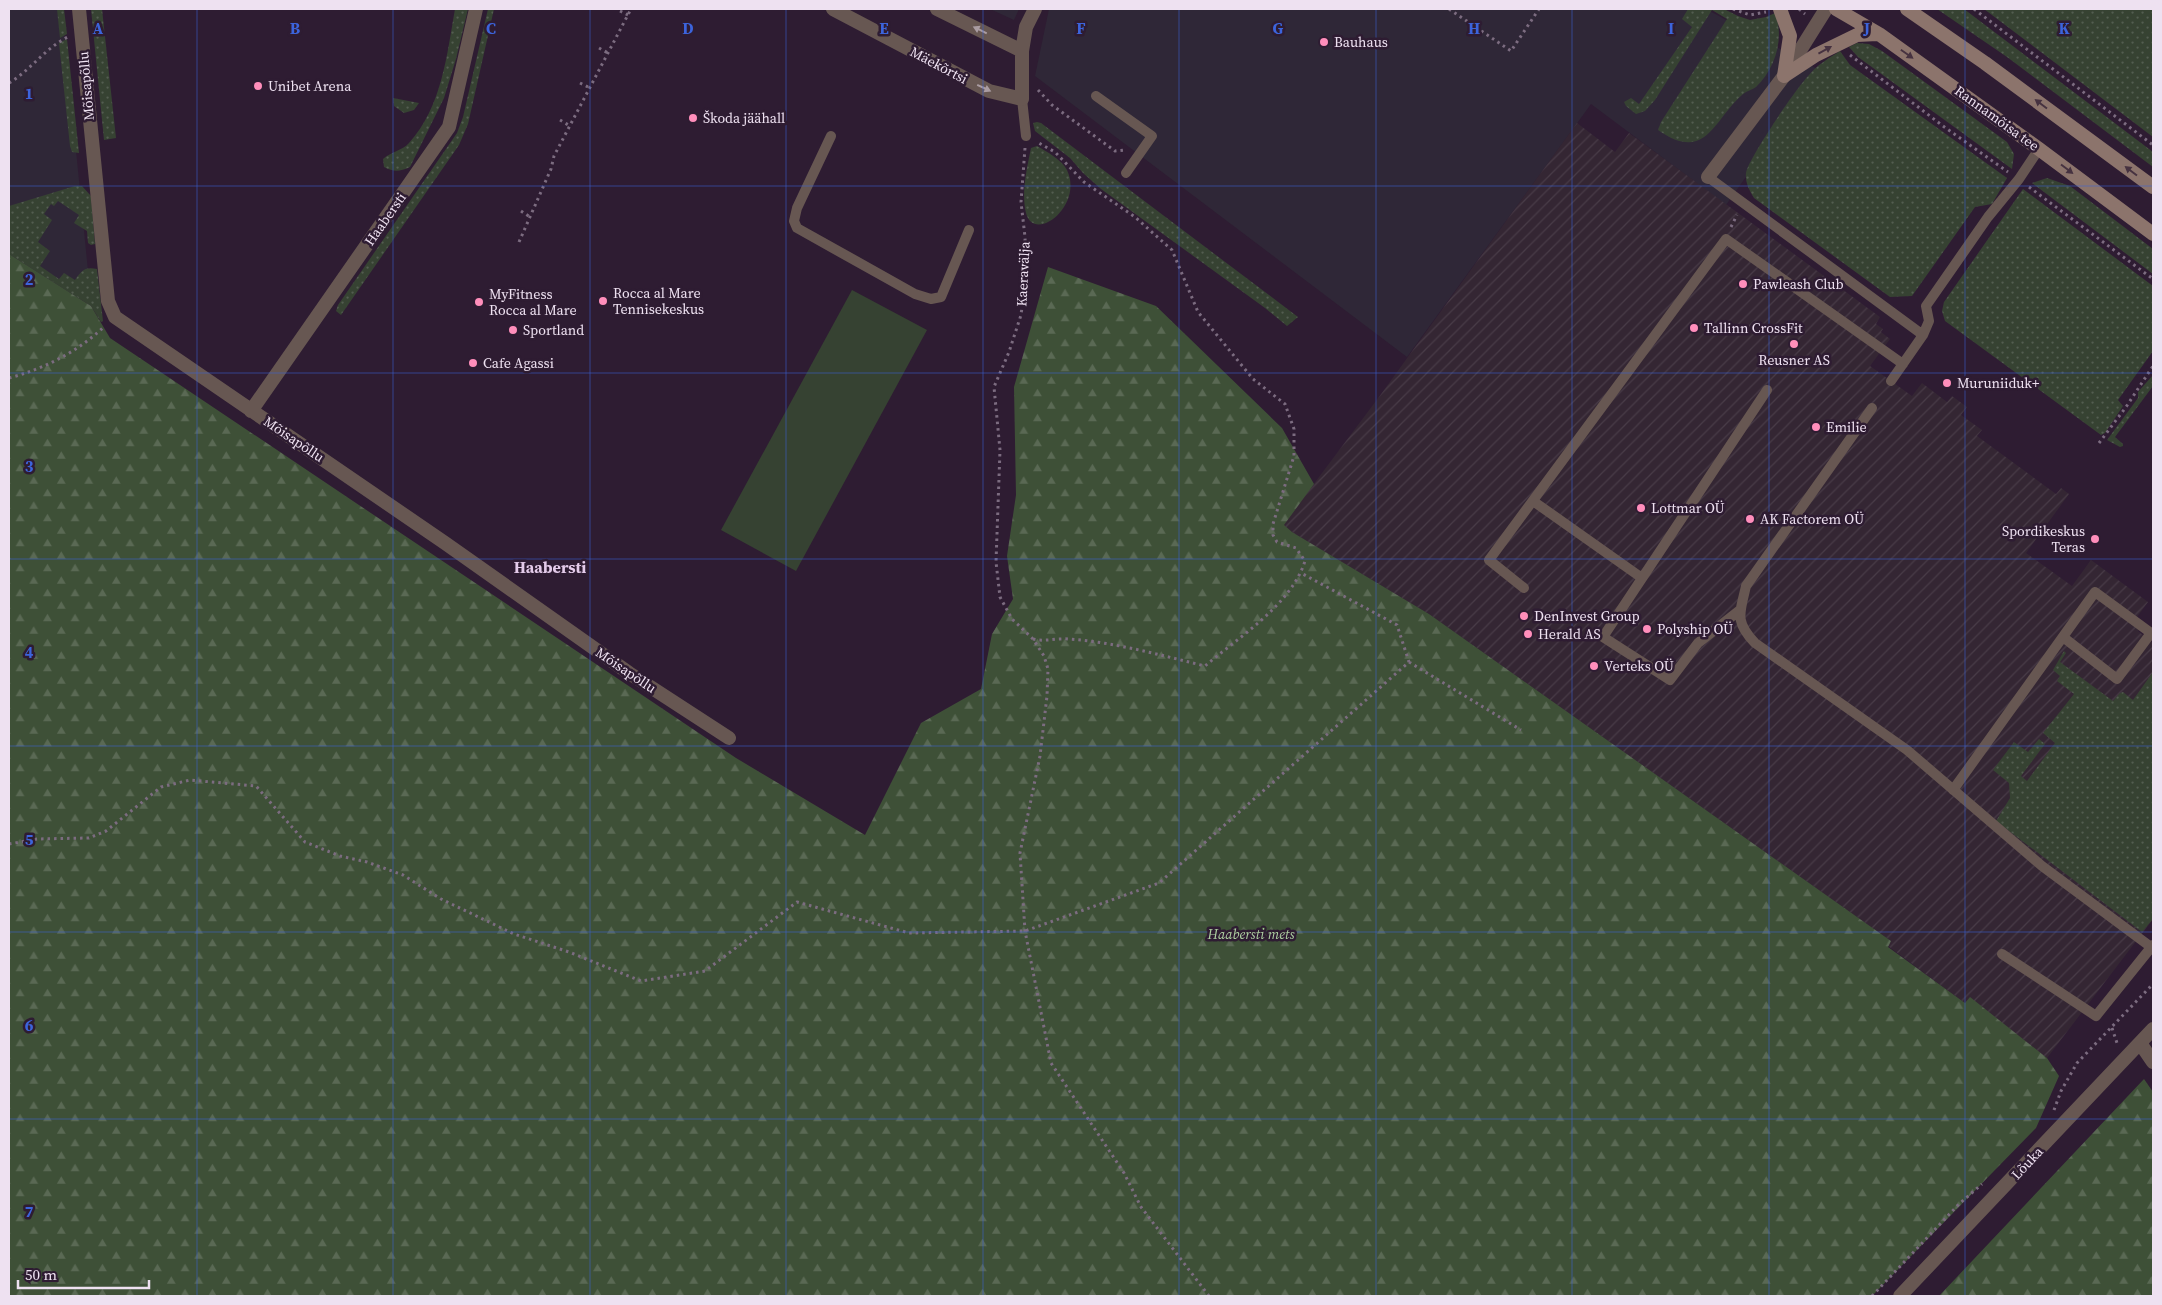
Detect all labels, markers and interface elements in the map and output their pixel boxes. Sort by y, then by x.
text: A [93,17,104,39]
text: B [290,17,301,39]
text: C [486,17,496,39]
text: D [682,17,694,39]
text: E [879,17,889,39]
text: F [1076,17,1086,39]
text: G [1273,17,1284,39]
text: H [1468,17,1480,39]
text: I [1668,17,1674,39]
text: J [1863,17,1870,39]
text: K [2058,17,2070,39]
one-way arrow [973,26,987,34]
place label: Bauhaus [1334,32,1388,52]
marker: Bauhaus [1318,36,1330,48]
street label: Mäekõrtsi [907,41,971,89]
one-way arrow [1818,46,1833,54]
one-way arrow [1900,49,1914,59]
street label: Mõisapõllu [73,51,99,121]
place label: Unibet Arena [268,76,352,96]
marker: Unibet Arena [252,80,264,92]
street label: Rannamõisa tee [1951,81,2043,155]
text: 1 [25,82,33,104]
one-way arrow [977,85,991,93]
one-way arrow [2034,99,2048,109]
place label: Škoda jäähall [703,108,785,128]
marker: Škoda jäähall [687,112,699,124]
one-way arrow [2060,164,2073,175]
one-way arrow [2124,166,2137,176]
street label: Haabersti [359,188,411,250]
street label: Kaeravälja [1011,240,1035,307]
text: 2 [25,268,34,290]
place label: Pawleash Club [1753,274,1844,294]
marker: Pawleash Club [1737,278,1749,290]
place label: Rocca al Mare Tennisekeskus [613,283,704,319]
place label: MyFitness Rocca al Mare [489,284,577,320]
marker: Rocca al Mare Tennisekeskus [597,295,609,307]
marker: MyFitness Rocca al Mare [473,296,485,308]
place label: Tallinn CrossFit [1704,318,1803,338]
place label: Sportland [523,320,584,340]
marker: Tallinn CrossFit [1688,322,1700,334]
marker: Sportland [507,324,519,336]
marker: Reusner AS [1788,338,1800,350]
place label: Reusner AS [1758,350,1830,370]
place label: Cafe Agassi [483,353,554,373]
marker: Cafe Agassi [467,357,479,369]
place label: Muruniiduk+ [1957,373,2040,393]
marker: Muruniiduk+ [1941,377,1953,389]
street label: Mõisapõllu [260,411,328,467]
place label: Emilie [1826,417,1867,437]
marker: Emilie [1810,421,1822,433]
text: 3 [25,455,34,477]
place label: Lottmar OÜ [1651,498,1725,518]
marker: Lottmar OÜ [1635,502,1647,514]
place label: AK Factorem OÜ [1760,509,1864,529]
marker: AK Factorem OÜ [1744,513,1756,525]
place label: Spordikeskus Teras [2002,521,2085,557]
marker: Spordikeskus Teras [2089,533,2101,545]
district label: Haabersti [514,556,586,578]
place label: DenInvest Group [1534,606,1640,626]
marker: DenInvest Group [1518,610,1530,622]
place label: Polyship OÜ [1657,619,1733,639]
marker: Polyship OÜ [1641,623,1653,635]
place label: Herald AS [1538,624,1601,644]
marker: Herald AS [1522,628,1534,640]
text: 4 [25,641,34,663]
street label: Mõisapõllu [592,642,660,698]
place label: Verteks OÜ [1604,656,1674,676]
marker: Verteks OÜ [1588,660,1600,672]
text: 5 [25,828,34,850]
park label: Haabersti mets [1206,924,1295,944]
text: 6 [25,1014,34,1036]
street label: Lõuka [2006,1141,2048,1184]
text: 7 [25,1200,34,1222]
scale bar [18,1258,149,1290]
text: 50 m [25,1264,57,1285]

